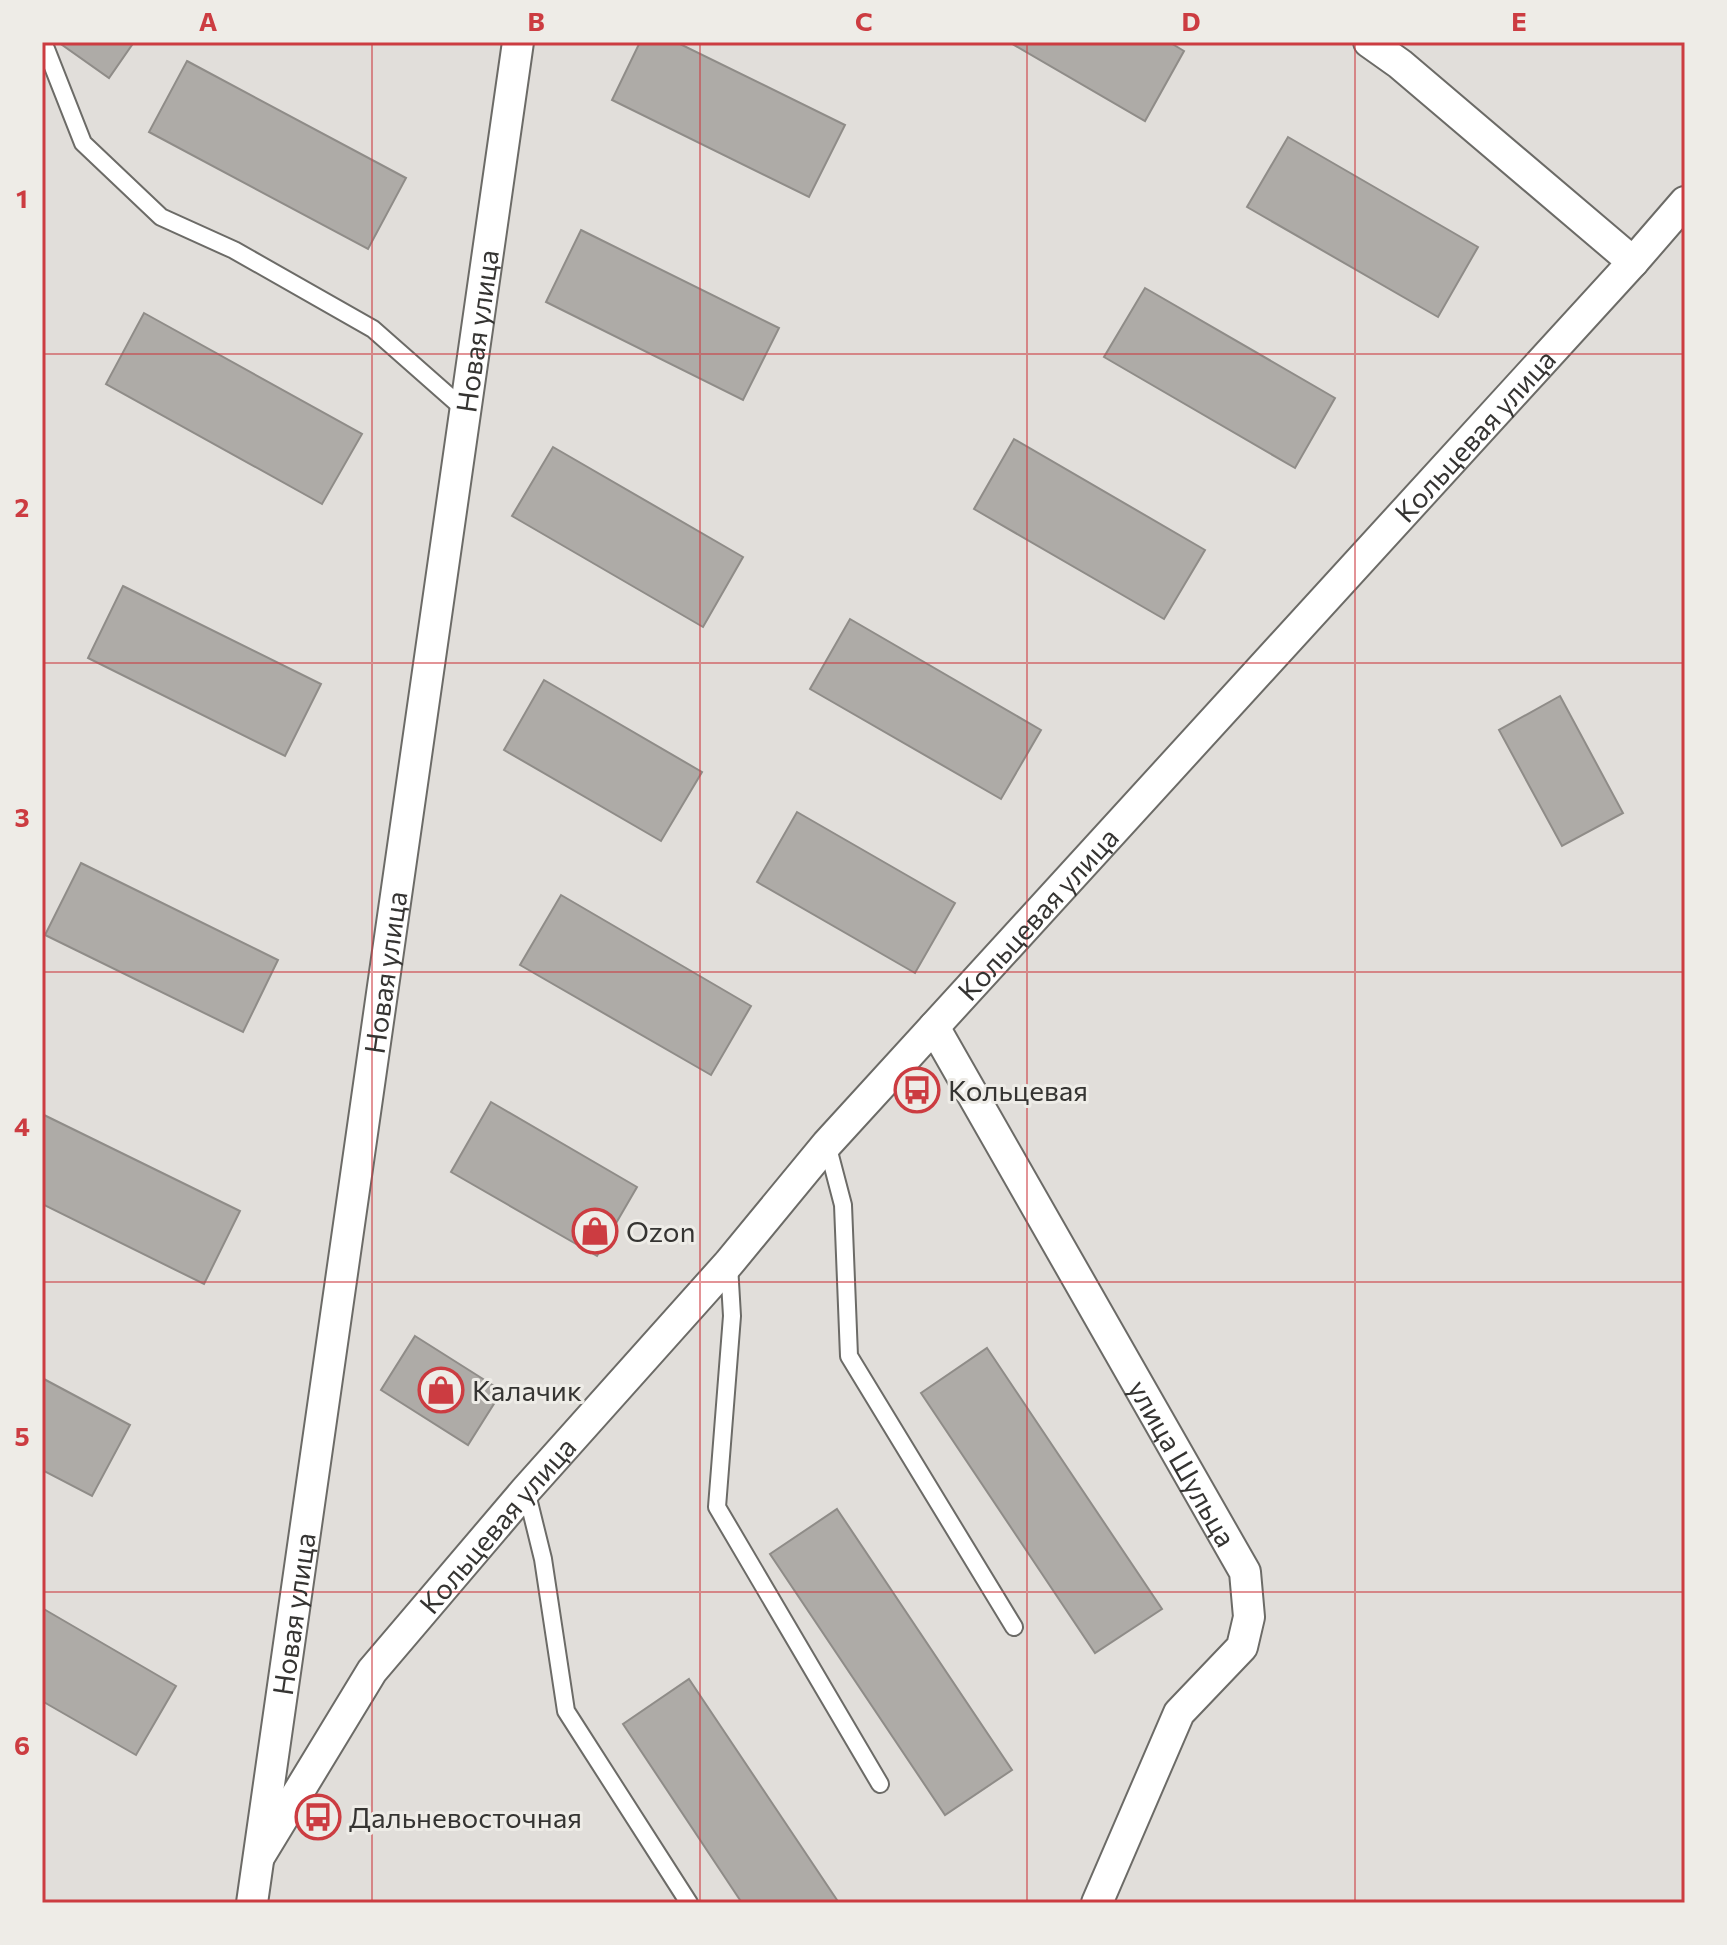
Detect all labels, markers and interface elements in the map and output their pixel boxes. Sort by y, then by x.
text: A [199,5,218,36]
text: B [527,5,545,36]
text: C [855,5,873,36]
text: D [1181,5,1201,36]
text: E [1511,5,1527,36]
text: 1 [16,182,28,213]
street label: Новая улица [448,247,505,414]
street label: Кольцевая улица [1387,342,1562,529]
text: 2 [15,491,29,522]
text: 3 [14,801,30,832]
street label: Кольцевая улица [950,820,1125,1007]
street label: Новая улица [357,889,413,1056]
bus stop icon: Кольцевая [893,1066,941,1114]
place label: Кольцевая [948,1073,1088,1107]
text: 4 [14,1110,30,1141]
shop icon: Ozon [571,1207,619,1255]
place label: Ozon [626,1214,696,1248]
shop icon: Калачик [417,1366,465,1414]
place label: Калачик [472,1373,582,1407]
street label: улица Шульца [1122,1374,1244,1552]
text: 5 [14,1420,30,1451]
street label: Кольцевая улица [412,1430,583,1620]
street label: Новая улица [265,1530,322,1697]
text: 6 [14,1729,30,1760]
bus stop icon: Дальневосточная [294,1793,342,1841]
place label: Дальневосточная [349,1800,582,1834]

